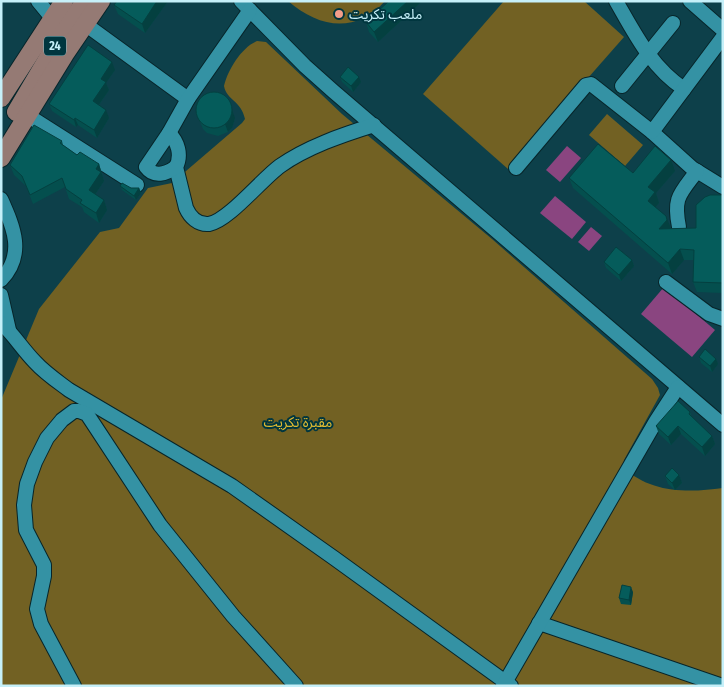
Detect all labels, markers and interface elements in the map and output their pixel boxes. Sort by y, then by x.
place label: ملعب تكريت [349,6,422,23]
marker: ملعب تكريت [333,8,345,20]
road number: 24 [44,36,66,56]
park label: مقبرة تكريت [264,414,332,431]

